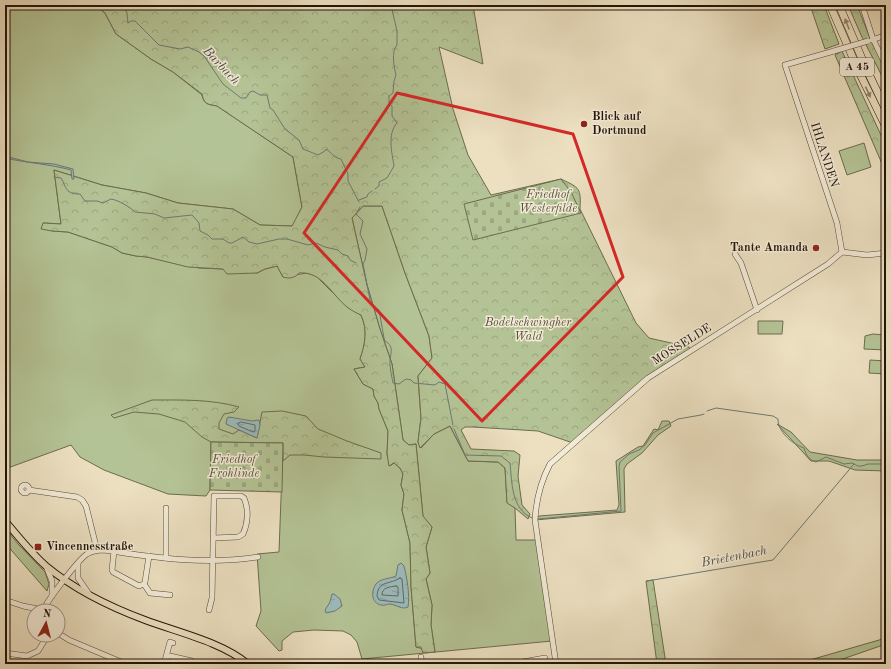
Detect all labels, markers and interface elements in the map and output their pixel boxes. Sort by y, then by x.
one-way arrow [843,17,849,29]
water label: Barbach [200,44,242,88]
road number: A 45 [840,58,874,76]
one-way arrow [865,86,871,98]
place label: Blick auf Dortmund [592,111,647,137]
marker: Blick auf Dortmund [579,119,589,129]
street label: IHLANDEN [808,121,840,189]
park label: Friedhof Westerfilde [519,189,577,215]
place label: Tante Amanda [730,242,808,254]
marker: Tante Amanda [811,243,821,253]
park label: Bodelschwingher Wald [484,317,572,343]
street label: MOSSELDE [650,322,714,368]
park label: Friedhof Frohlinde [208,454,259,480]
place label: Vincennesstraße [46,541,134,553]
marker: Vincennesstraße [33,542,43,552]
water label: Brietenbach [699,544,768,570]
north arrow [26,603,66,643]
text: N [42,609,52,621]

